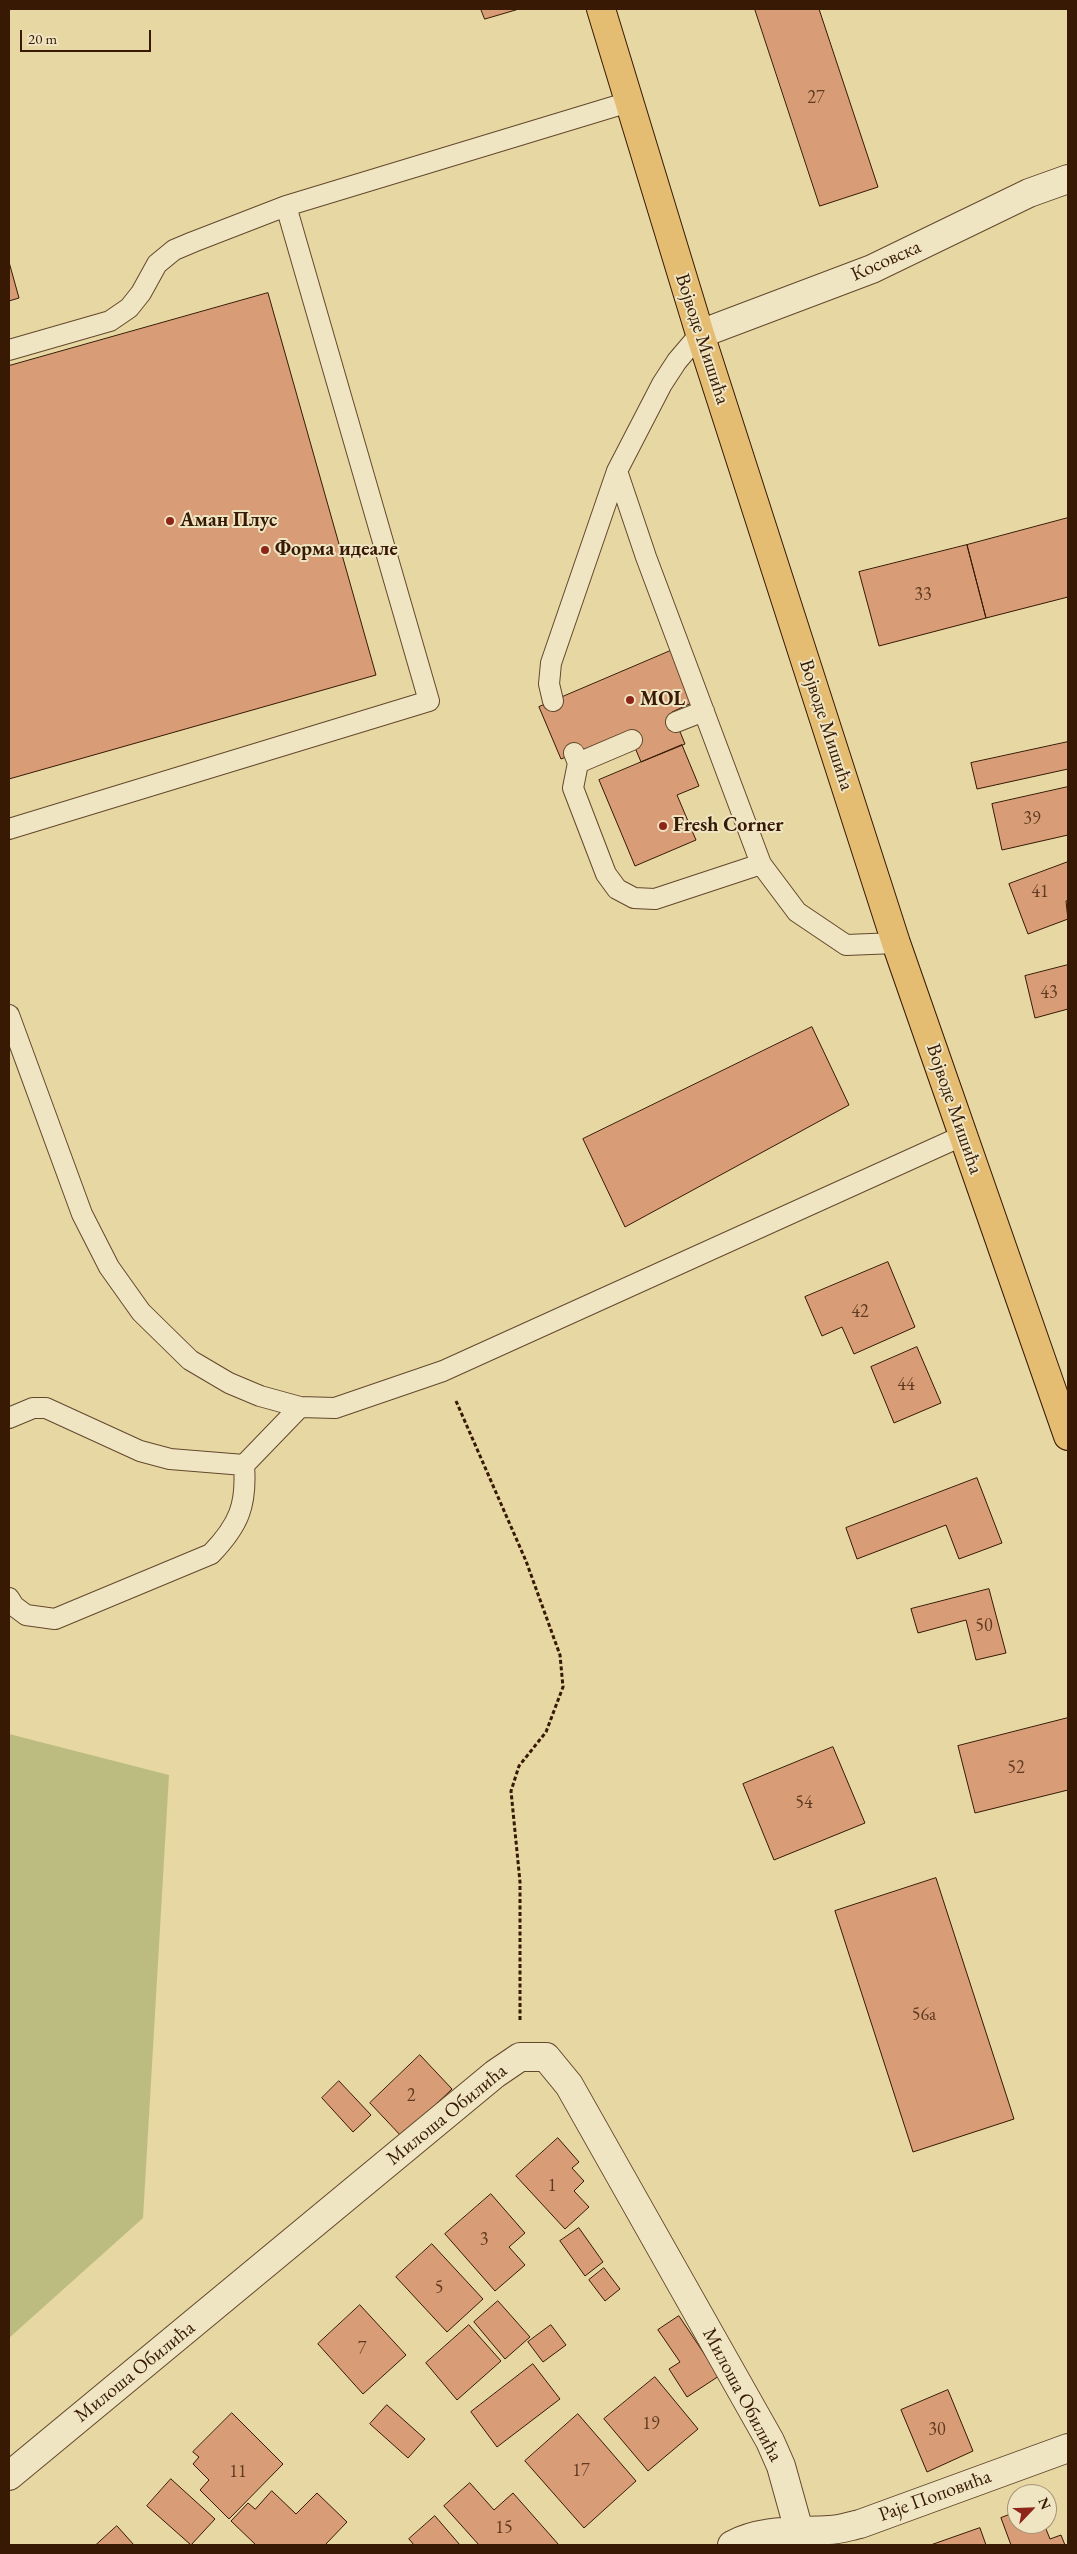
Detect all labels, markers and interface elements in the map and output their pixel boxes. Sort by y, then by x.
scale bar [22,20,154,52]
text: 20 m [28,29,57,48]
house number: 27 [807,87,825,109]
street label: Косовска [847,235,925,287]
street label: Војводе Мишића [670,270,734,408]
place label: Аман Плус [180,509,277,533]
marker: Аман Плус [164,515,176,527]
place label: Форма идеале [275,538,398,562]
marker: Форма идеале [259,544,271,556]
house number: 33 [914,584,932,606]
street label: Војводе Мишића [794,656,858,794]
place label: MOL [640,688,685,712]
marker: MOL [624,694,636,706]
house number: 39 [1023,808,1041,830]
place label: Fresh Corner [673,814,784,838]
marker: Fresh Corner [657,820,669,832]
house number: 41 [1031,881,1049,903]
house number: 43 [1040,982,1058,1004]
street label: Војводе Мишића [920,1041,988,1177]
house number: 42 [851,1301,869,1323]
house number: 44 [897,1374,915,1396]
house number: 50 [975,1615,993,1637]
house number: 52 [1007,1757,1025,1779]
house number: 54 [795,1792,813,1814]
house number: 56a [912,2004,936,2026]
street label: Милоша Обилића [382,2059,512,2171]
house number: 2 [407,2085,415,2107]
house number: 1 [548,2175,556,2197]
house number: 3 [480,2229,488,2251]
house number: 5 [435,2277,443,2299]
street label: Милоша Обилића [70,2316,200,2428]
street label: Милоша Обилића [697,2324,787,2466]
house number: 7 [358,2338,366,2360]
house number: 19 [642,2413,660,2435]
house number: 30 [928,2419,946,2441]
house number: 17 [572,2460,590,2482]
house number: 11 [229,2461,247,2483]
street label: Раје Поповића [875,2465,995,2527]
north arrow [1007,2484,1057,2534]
text: N [1034,2494,1055,2512]
house number: 15 [495,2517,513,2539]

